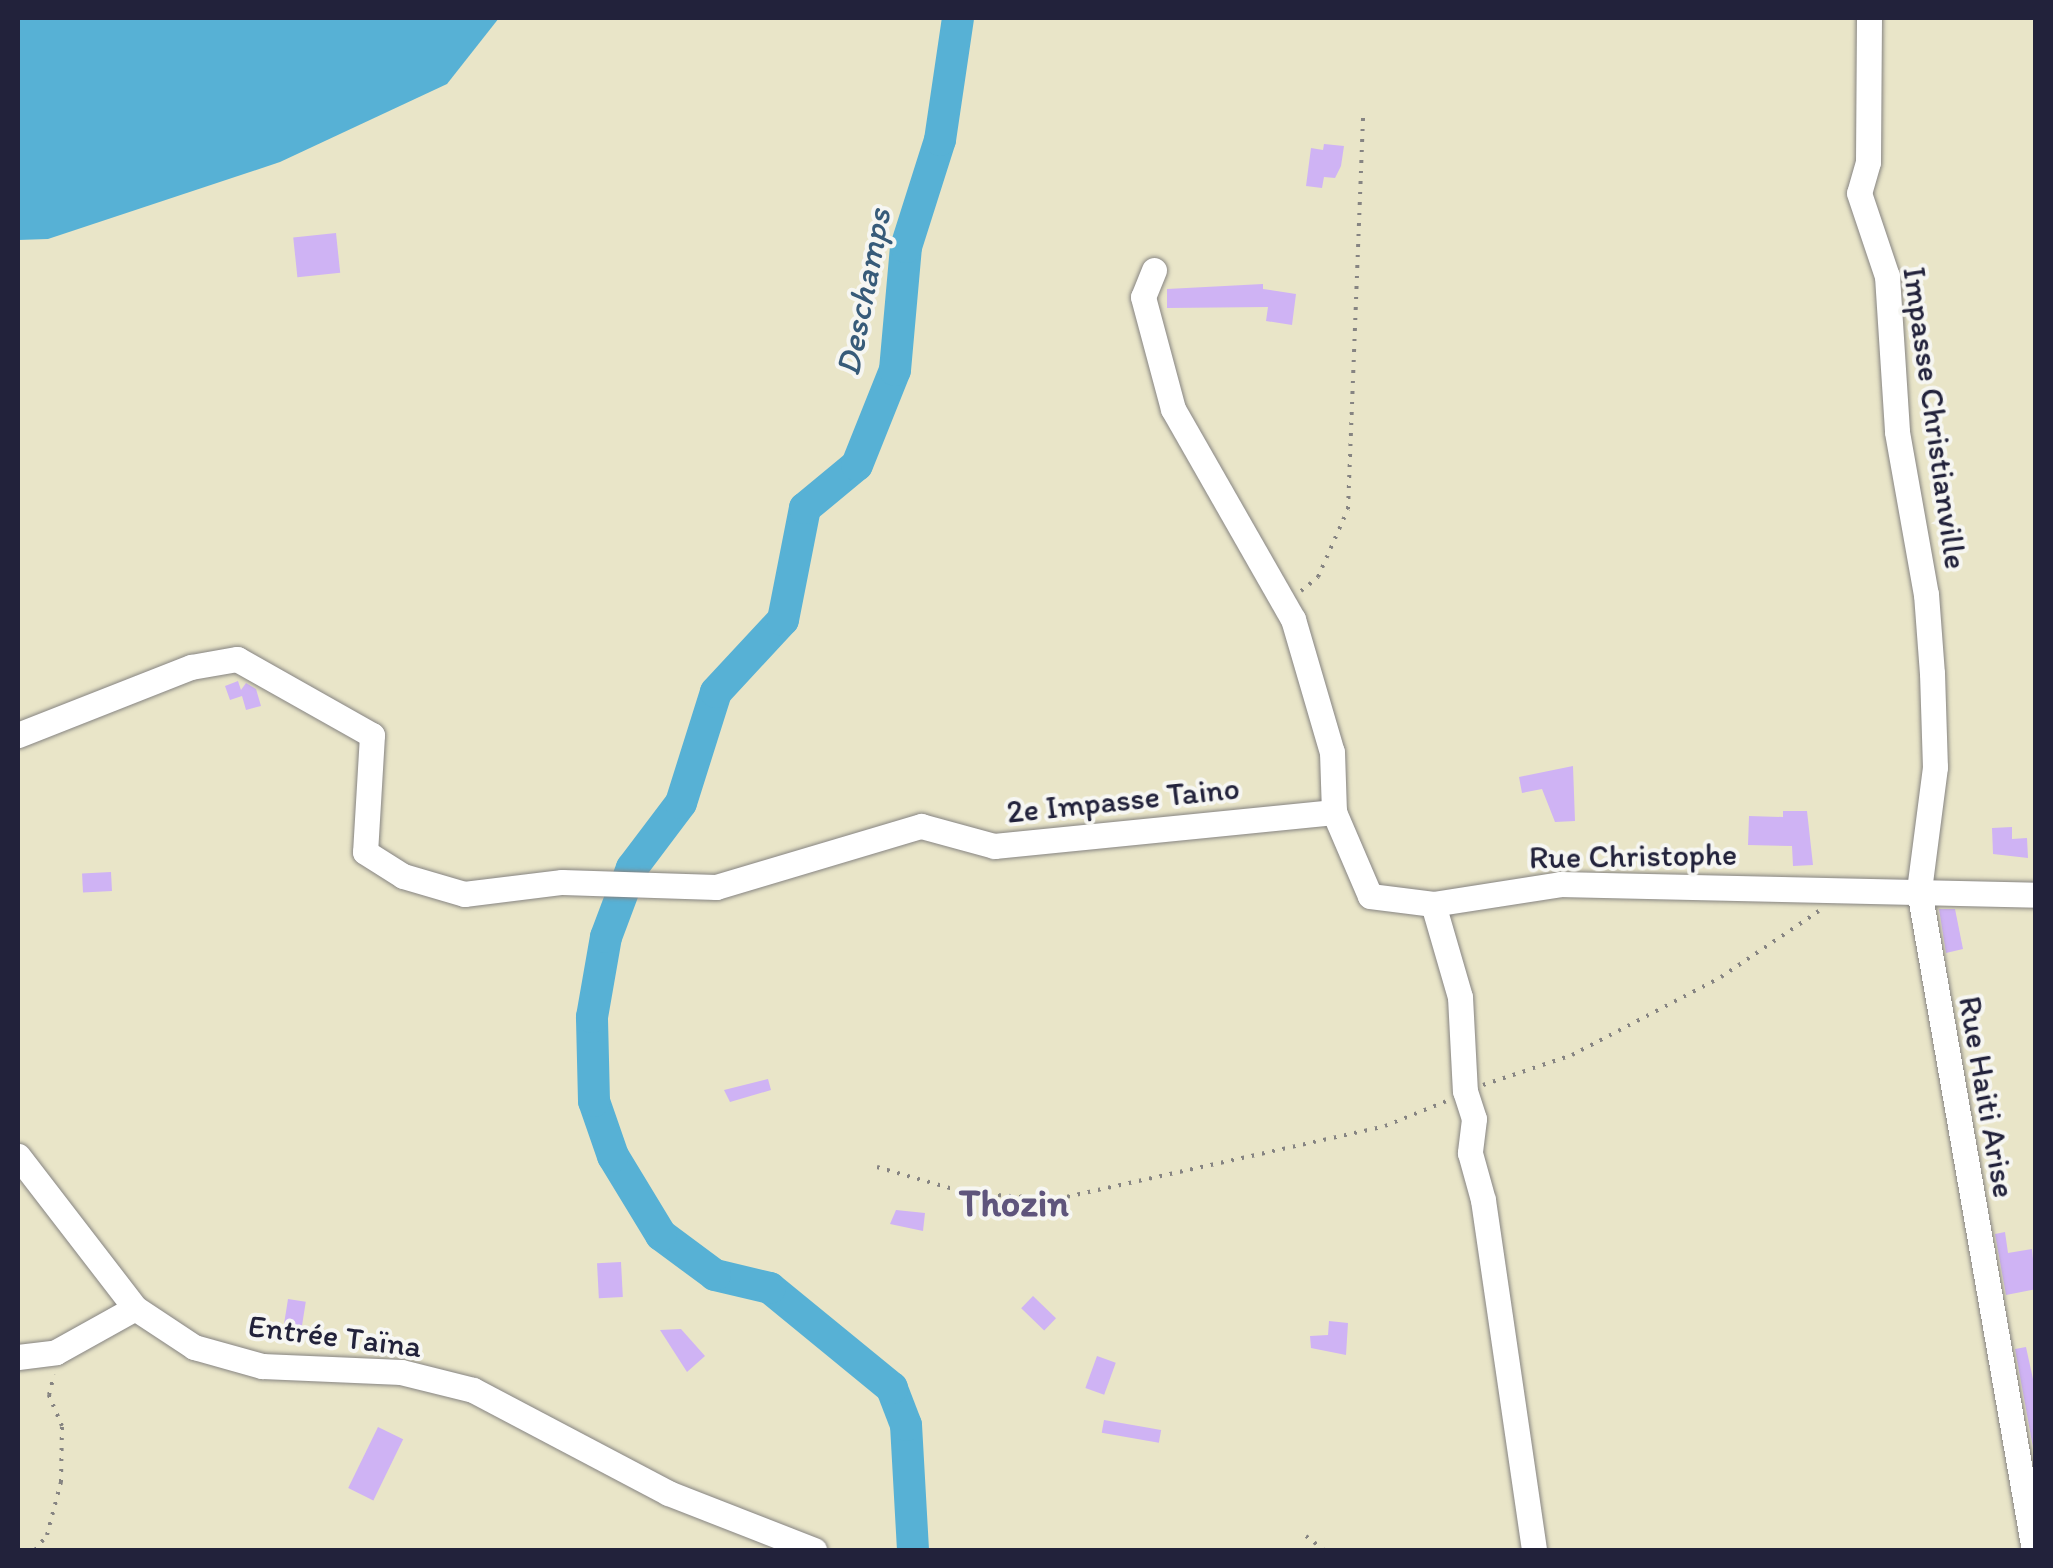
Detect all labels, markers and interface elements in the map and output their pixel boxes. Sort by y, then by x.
water label: Deschamps [826,205,900,379]
street label: Impasse Christianville [1895,264,1975,572]
street label: 2e Impasse Taino [1004,769,1242,831]
street label: Rue Christophe [1528,835,1738,877]
street label: Rue Haiti Arise [1950,993,2024,1201]
district label: Thozin [959,1181,1069,1227]
street label: Entrée Taïna [248,1306,422,1366]

